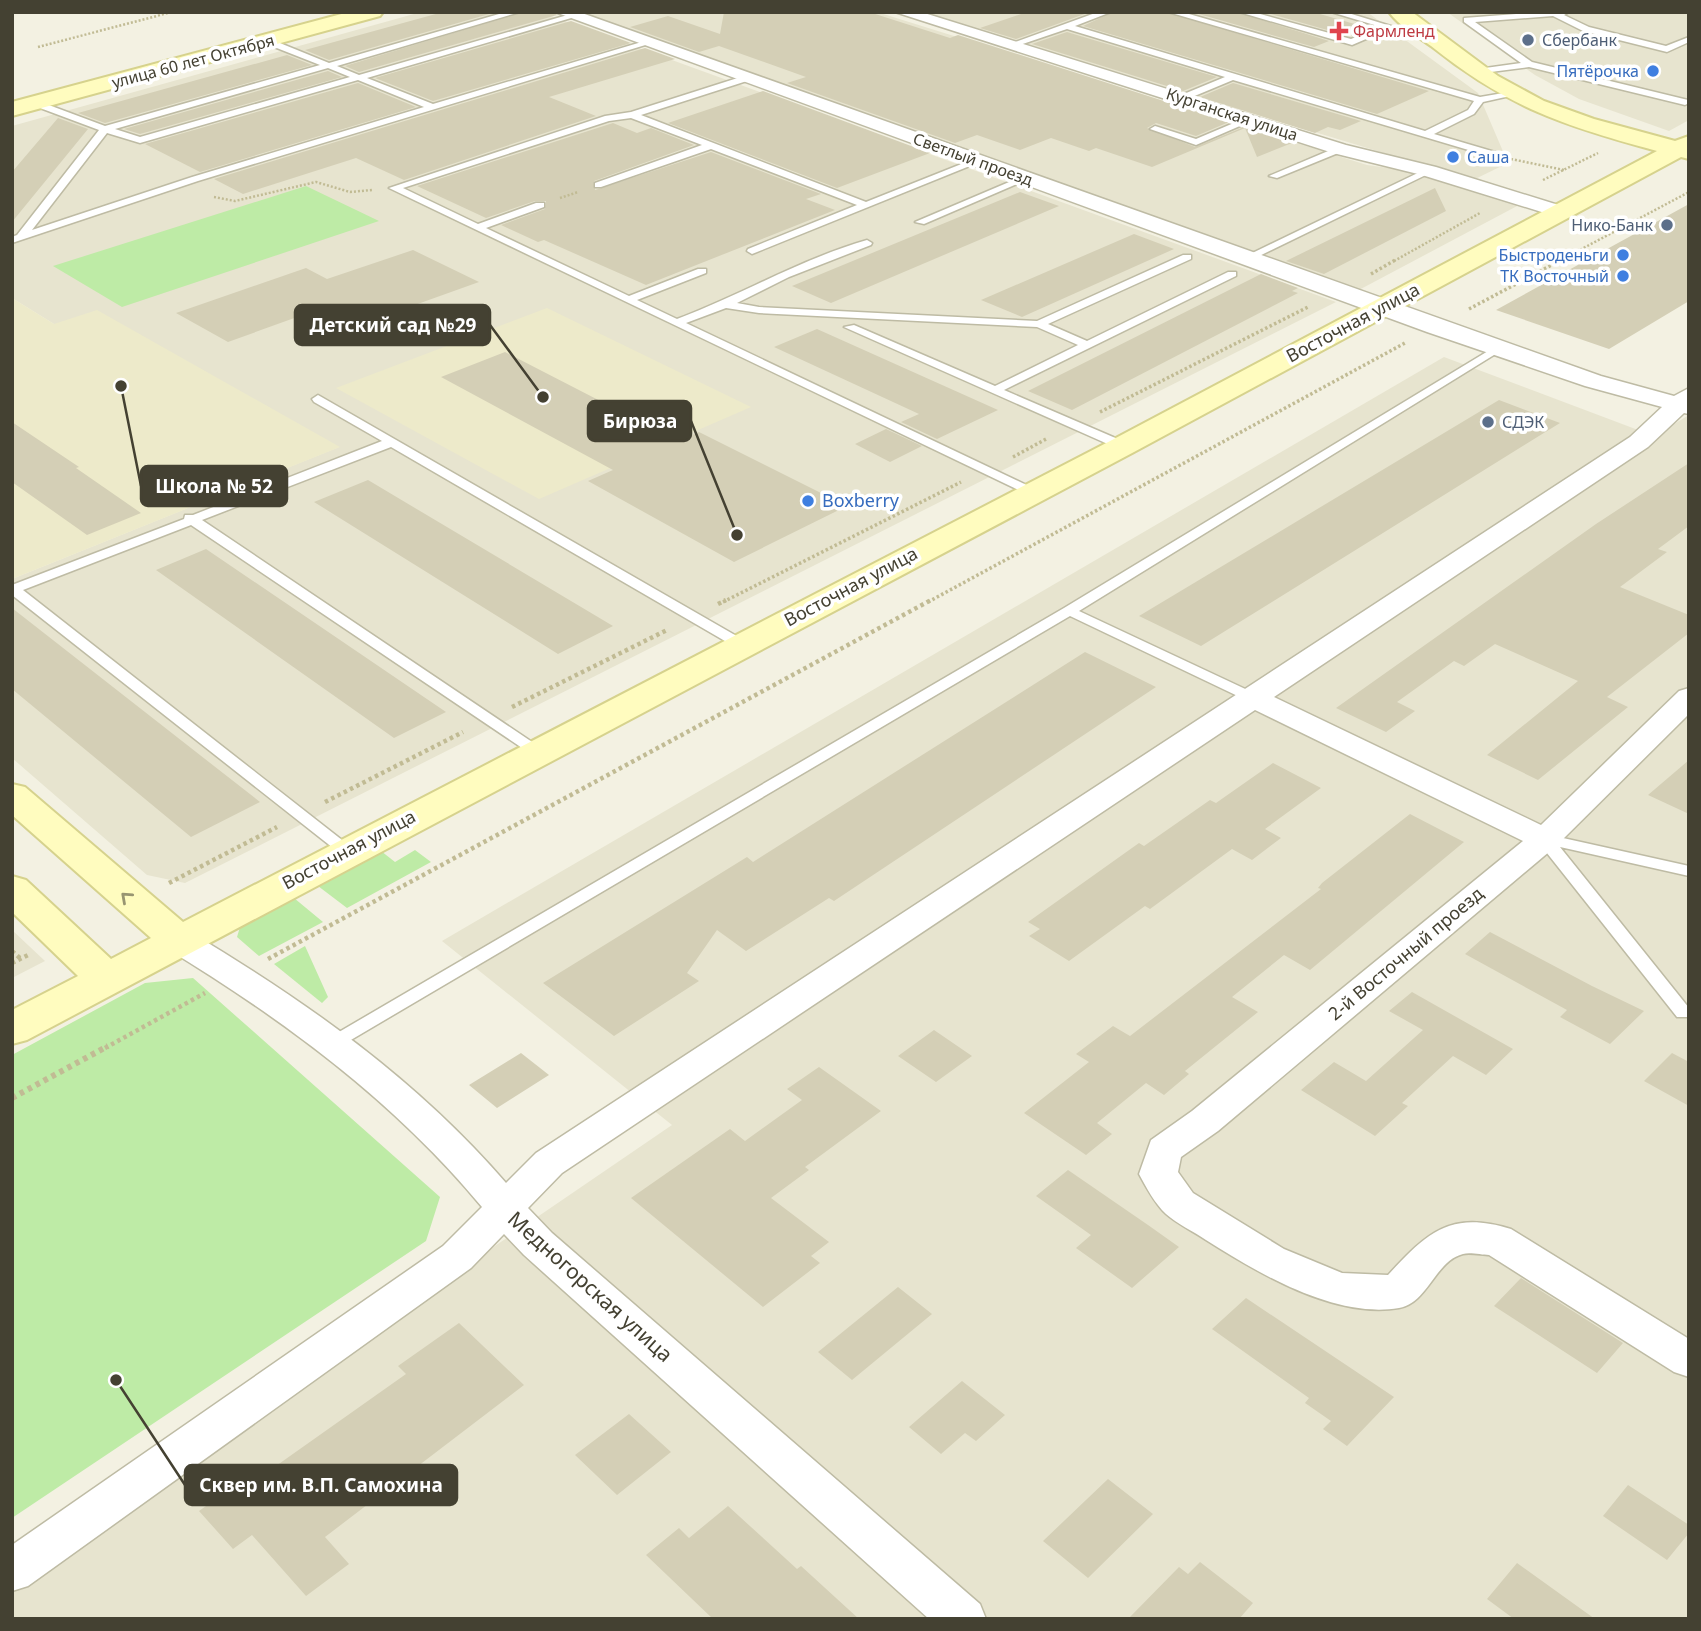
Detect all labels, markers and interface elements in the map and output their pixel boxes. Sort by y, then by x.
place label: Фармленд [1353,20,1435,42]
marker: Фармленд [1331,23,1347,39]
street label: улица 60 лет Октября [109,29,277,93]
place label: Сбербанк [1542,29,1618,51]
marker: Сбербанк [1520,32,1536,48]
place label: Пятёрочка [1556,60,1639,82]
marker: Пятёрочка [1645,63,1661,79]
street label: Курганская улица [1163,82,1301,146]
street label: Светлый проезд [910,127,1036,191]
place label: Саша [1467,146,1509,168]
marker: Саша [1445,149,1461,165]
place label: Нико-Банк [1571,214,1653,236]
marker: Нико-Банк [1659,217,1675,233]
place label: Быстроденьги [1499,244,1609,266]
marker: Быстроденьги [1615,247,1631,263]
place label: ТК Восточный [1500,265,1609,287]
marker: ТК Восточный [1615,268,1631,284]
street label: Восточная улица [1282,277,1423,367]
callout: Детский сад №29 [295,305,490,345]
text: Детский сад №29 [310,312,477,338]
callout: Бирюза [588,401,691,441]
text: Бирюза [603,408,677,434]
place label: СДЭК [1502,411,1544,433]
marker: СДЭК [1480,414,1496,430]
callout: Школа № 52 [141,466,287,506]
text: Школа № 52 [155,473,273,499]
place label: Boxberry [822,488,900,512]
marker: Boxberry [800,493,816,509]
street label: Восточная улица [780,541,921,631]
street label: Восточная улица [278,804,419,894]
street label: 2-й Восточный проезд [1323,881,1488,1025]
one-way arrow [121,893,134,905]
street label: Медногорская улица [502,1205,679,1368]
callout: Сквер им. В.П. Самохина [185,1465,457,1505]
text: Сквер им. В.П. Самохина [199,1472,443,1498]

